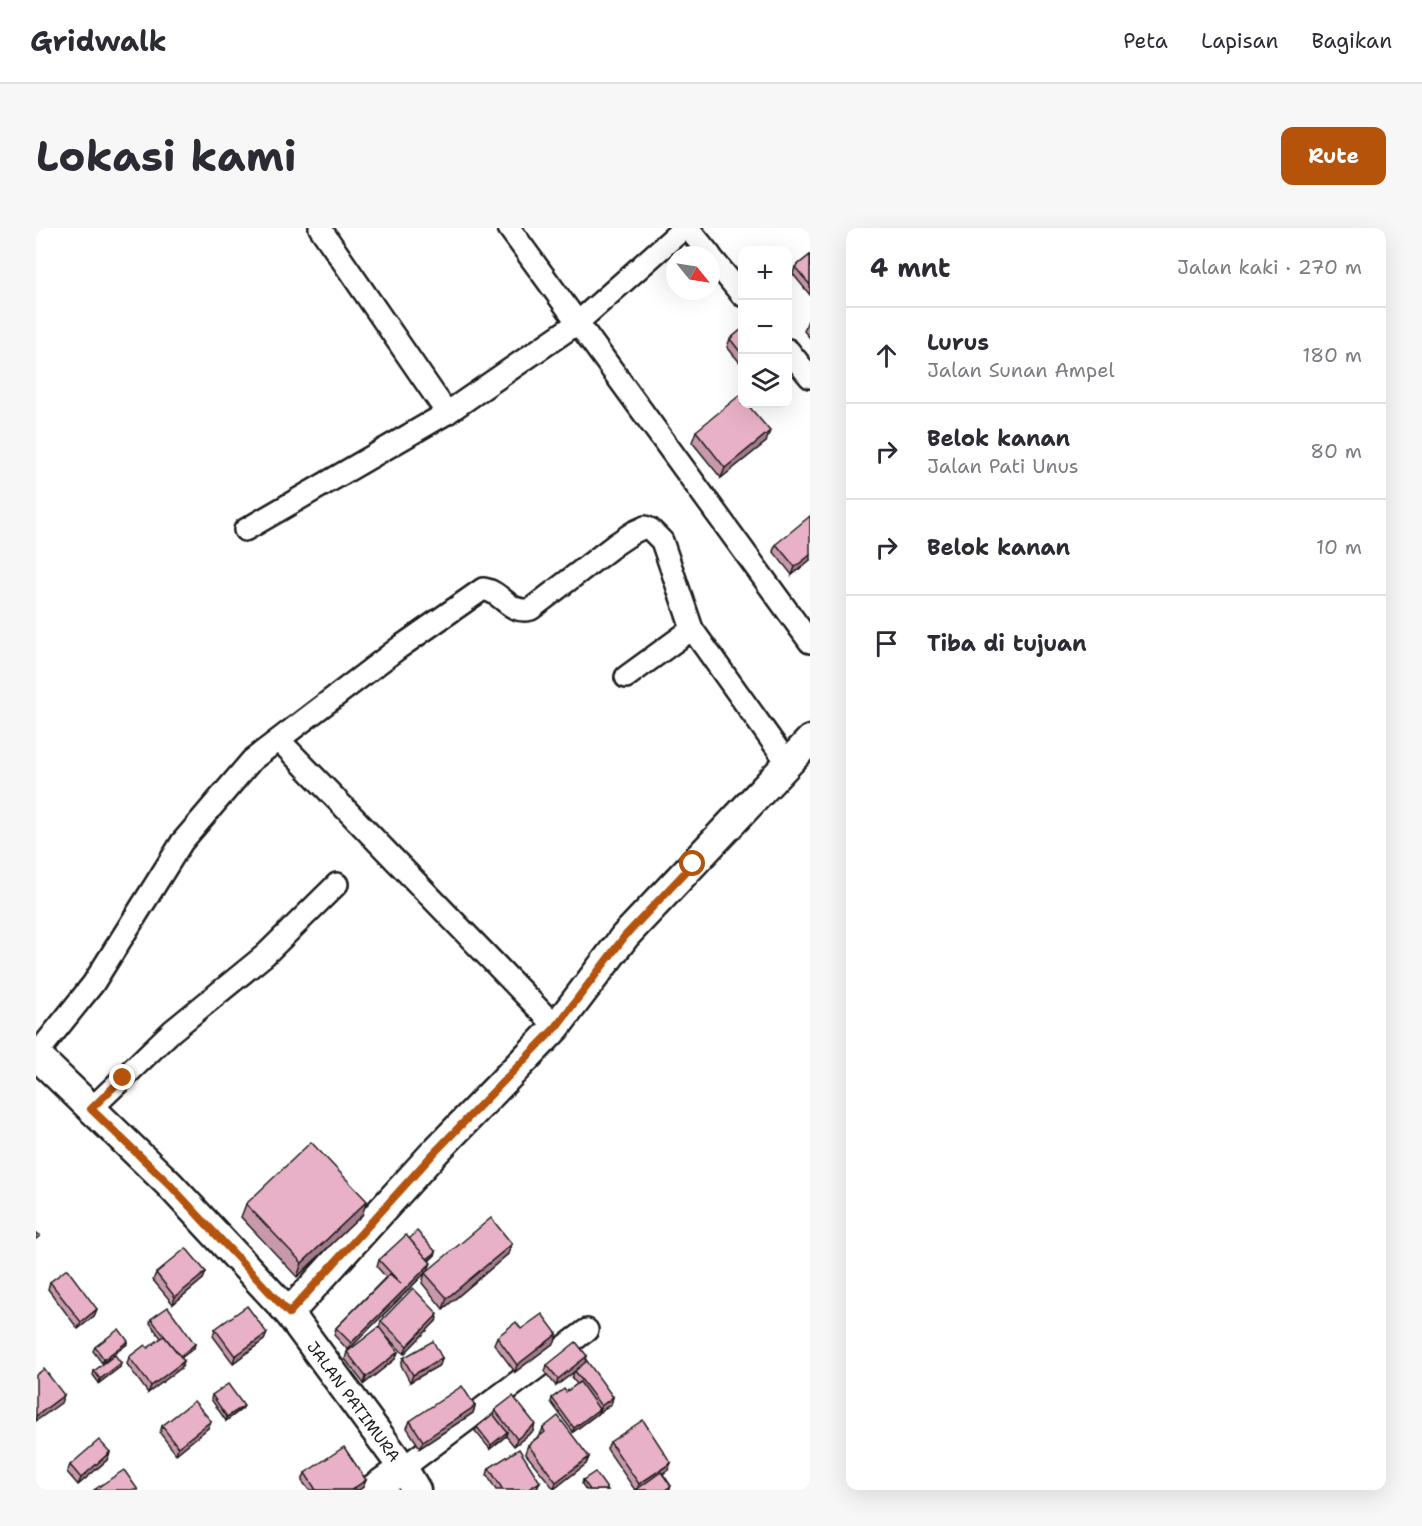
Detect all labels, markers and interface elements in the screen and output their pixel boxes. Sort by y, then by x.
text: Gridwalk [30,22,167,60]
text: Peta [1123,27,1168,55]
text: Lapisan [1201,27,1278,55]
text: Bagikan [1311,27,1392,55]
button: Rute [1281,127,1386,185]
text: Lokasi kami [36,128,297,184]
north arrow [666,246,720,300]
map controls [738,246,792,408]
button: + [738,246,792,300]
text: 4 mnt [870,250,950,285]
text: Jalan kaki · 270 m [1177,254,1362,280]
button: − [738,300,792,354]
text: Lurus [927,328,989,357]
icon: ahead [870,339,903,372]
text: 180 m [1302,342,1362,368]
button: layers [738,354,792,408]
text: Jalan Sunan Ampel [927,357,1115,383]
text: Belok kanan [927,424,1070,453]
icon: right [870,435,903,468]
text: 80 m [1310,438,1362,464]
text: Jalan Pati Unus [927,453,1079,479]
icon: right [870,531,903,564]
text: Belok kanan [927,533,1070,562]
text: 10 m [1316,534,1362,560]
icon: arrive [870,627,903,660]
text: Tiba di tujuan [927,629,1087,658]
route start [679,850,705,876]
route end [109,1064,135,1090]
street label: JALAN PATIMURA [302,1337,405,1466]

